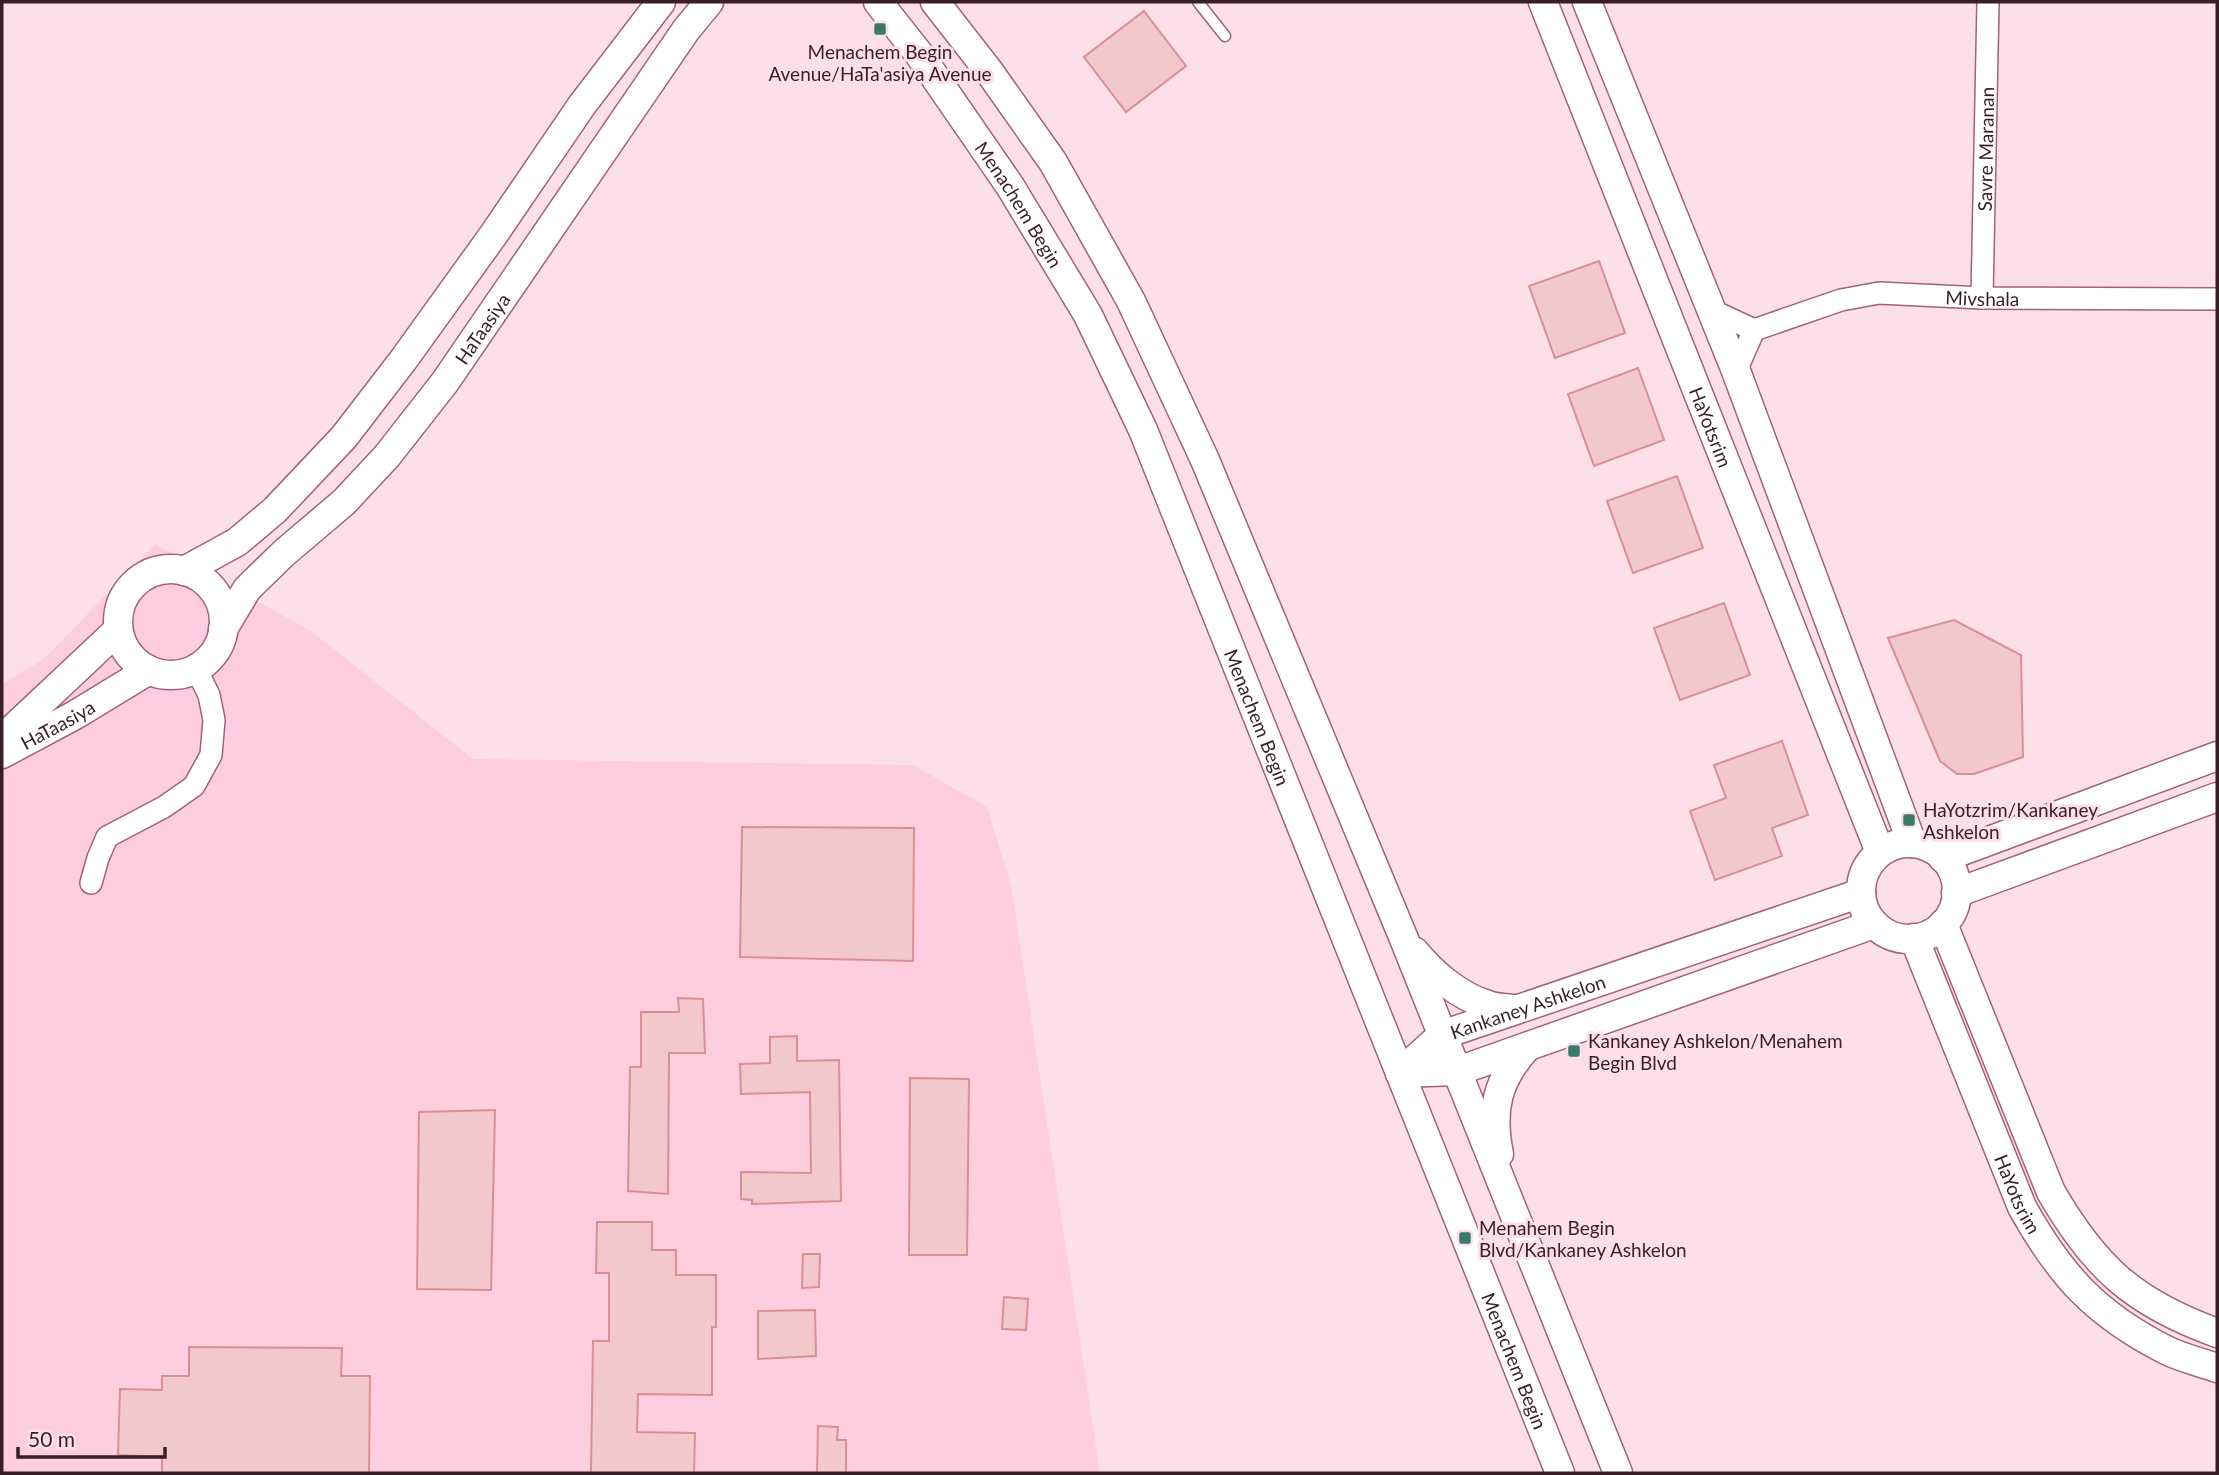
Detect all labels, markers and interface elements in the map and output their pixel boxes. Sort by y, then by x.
marker: Menachem Begin Avenue/HaTa'asiya Avenue [872,21,888,37]
place label: Menachem Begin Avenue/HaTa'asiya Avenue [768,40,992,85]
street label: Savre Maranan [1972,87,1998,211]
street label: Menachem Begin [971,137,1068,271]
street label: Mivshala [1945,285,2019,310]
street label: HaTaasiya [449,288,514,368]
street label: HaYotsrim [1685,383,1738,470]
street label: Menachem Begin [1220,646,1295,789]
street label: HaTaasiya [16,694,99,754]
place label: HaYotzrim/Kankaney Ashkelon [1923,798,2098,843]
marker: HaYotzrim/Kankaney Ashkelon [1901,812,1917,828]
street label: Kankaney Ashkelon [1447,969,1608,1043]
place label: Kankaney Ashkelon/Menahem Begin Blvd [1588,1029,1843,1074]
marker: Kankaney Ashkelon/Menahem Begin Blvd [1566,1043,1582,1059]
street label: HaYotsrim [1990,1151,2046,1238]
place label: Menahem Begin Blvd/Kankaney Ashkelon [1479,1216,1687,1261]
marker: Menahem Begin Blvd/Kankaney Ashkelon [1457,1230,1473,1246]
street label: Menachem Begin [1477,1289,1553,1432]
scale bar [18,1416,164,1460]
text: 50 m [28,1426,75,1451]

